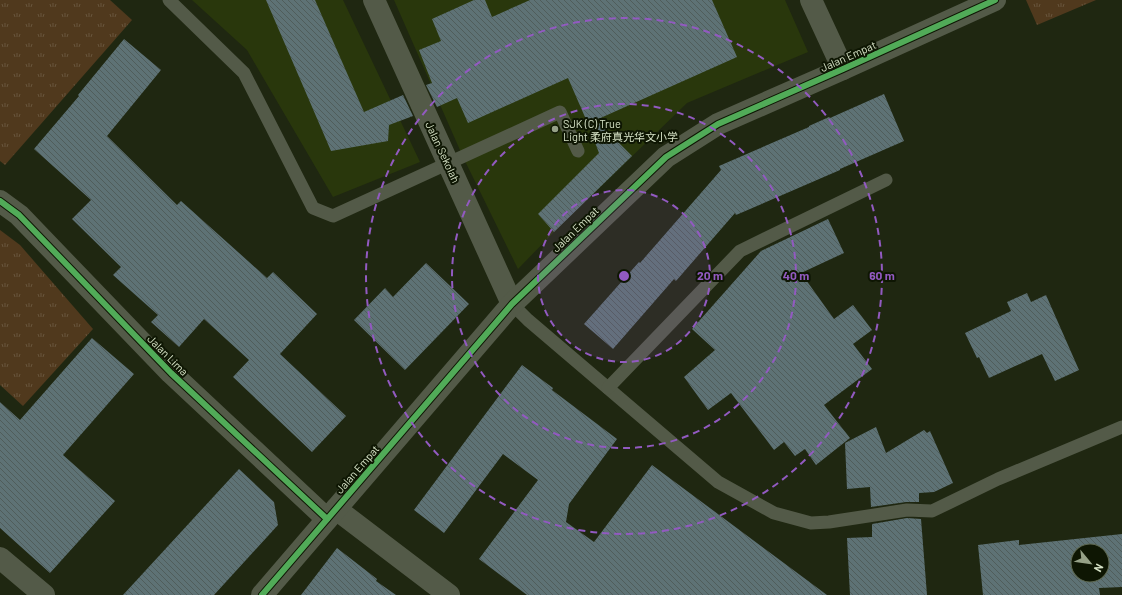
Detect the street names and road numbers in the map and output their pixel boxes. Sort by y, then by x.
street label: Jalan Empat [818,38,878,74]
street label: Jalan Sekolah [423,119,463,185]
street label: Jalan Empat [549,204,601,254]
street label: Jalan Lima [145,332,191,378]
street label: Jalan Empat [333,442,381,496]

